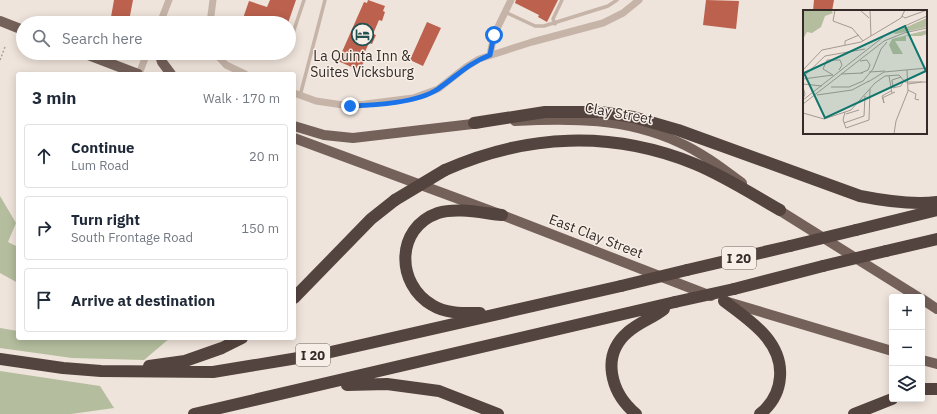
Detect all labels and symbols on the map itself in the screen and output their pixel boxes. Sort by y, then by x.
inset map [803,10,927,134]
hotel icon: La Quinta Inn & Suites Vicksburg [349,21,375,47]
route start [485,26,503,44]
place label: La Quinta Inn & Suites Vicksburg [310,47,414,81]
route end [341,97,359,115]
street label: Clay Street [584,98,654,128]
street label: East Clay Street [546,210,646,262]
road number: I 20 [722,247,756,269]
road number: I 20 [296,344,330,366]

